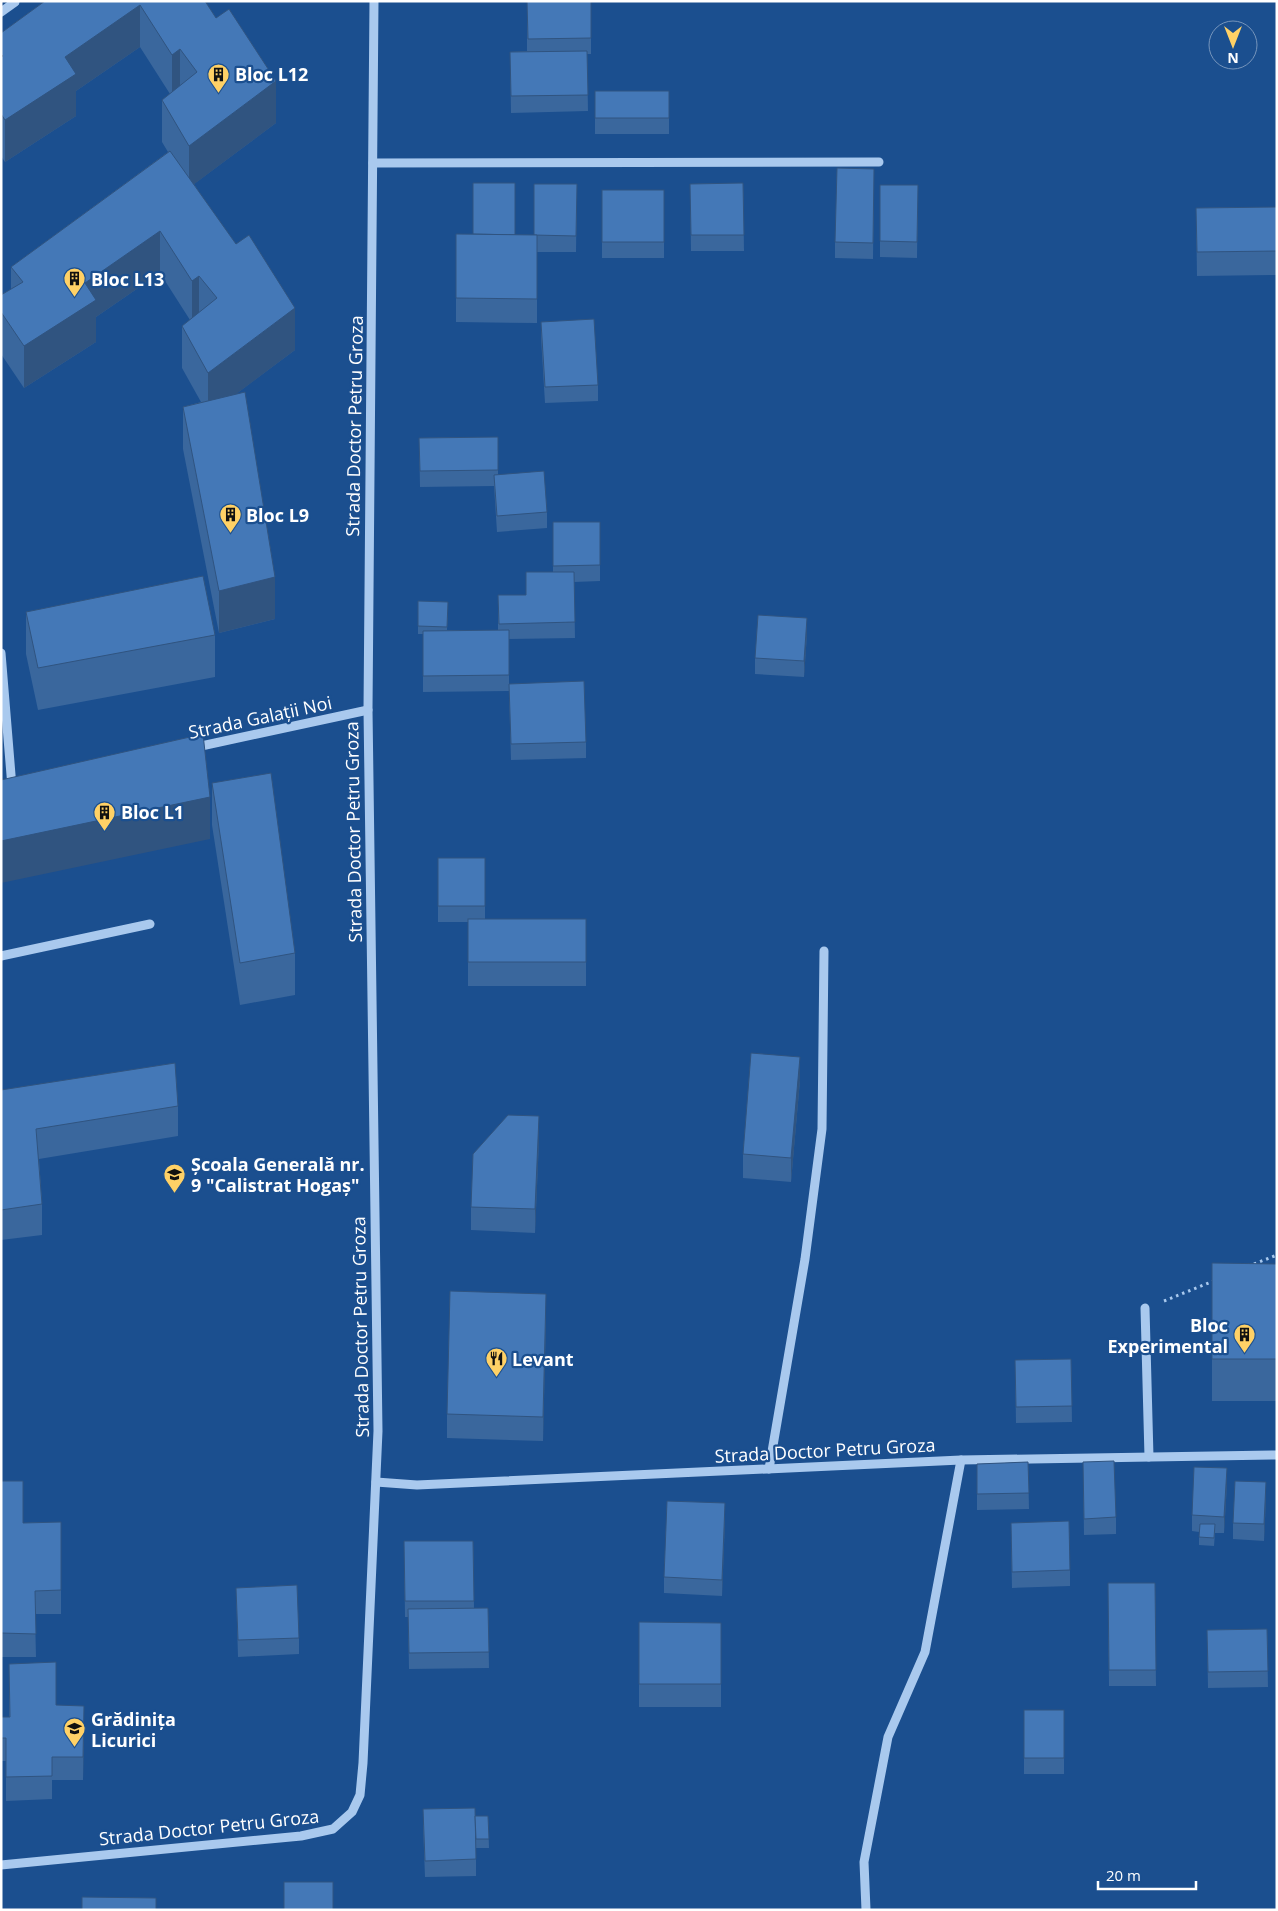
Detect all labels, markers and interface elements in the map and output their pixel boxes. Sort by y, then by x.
north arrow [1208,20,1258,70]
text: N [1227,49,1239,68]
building icon: Bloc L12 [207,62,231,93]
place label: Bloc L12 [235,62,308,86]
building icon: Bloc L13 [63,267,87,298]
place label: Bloc L13 [91,267,164,291]
street label: Strada Doctor Petru Groza [340,315,368,537]
building icon: Bloc L9 [218,503,242,534]
place label: Bloc L9 [246,503,309,527]
street label: Strada Galații Noi [186,690,334,744]
street label: Strada Doctor Petru Groza [339,721,367,943]
building icon: Bloc L1 [93,800,117,831]
place label: Bloc L1 [121,800,184,824]
place label: Școala Generală nr. 9 "Calistrat Hogaș" [191,1152,365,1197]
school or university icon: Școala Generală nr. 9 "Calistrat Hogaș" [163,1162,187,1193]
street label: Strada Doctor Petru Groza [346,1216,374,1438]
place label: Bloc Experimental [1108,1313,1228,1358]
building icon: Bloc Experimental [1232,1323,1256,1354]
restaurant icon: Levant [484,1347,508,1378]
place label: Levant [512,1347,574,1371]
street label: Strada Doctor Petru Groza [714,1432,936,1468]
place label: Grădinița Licurici [91,1707,176,1752]
school or university icon: Grădinița Licurici [63,1717,87,1748]
street label: Strada Doctor Petru Groza [98,1804,320,1850]
scale bar [1098,1858,1196,1890]
text: 20 m [1106,1865,1141,1885]

